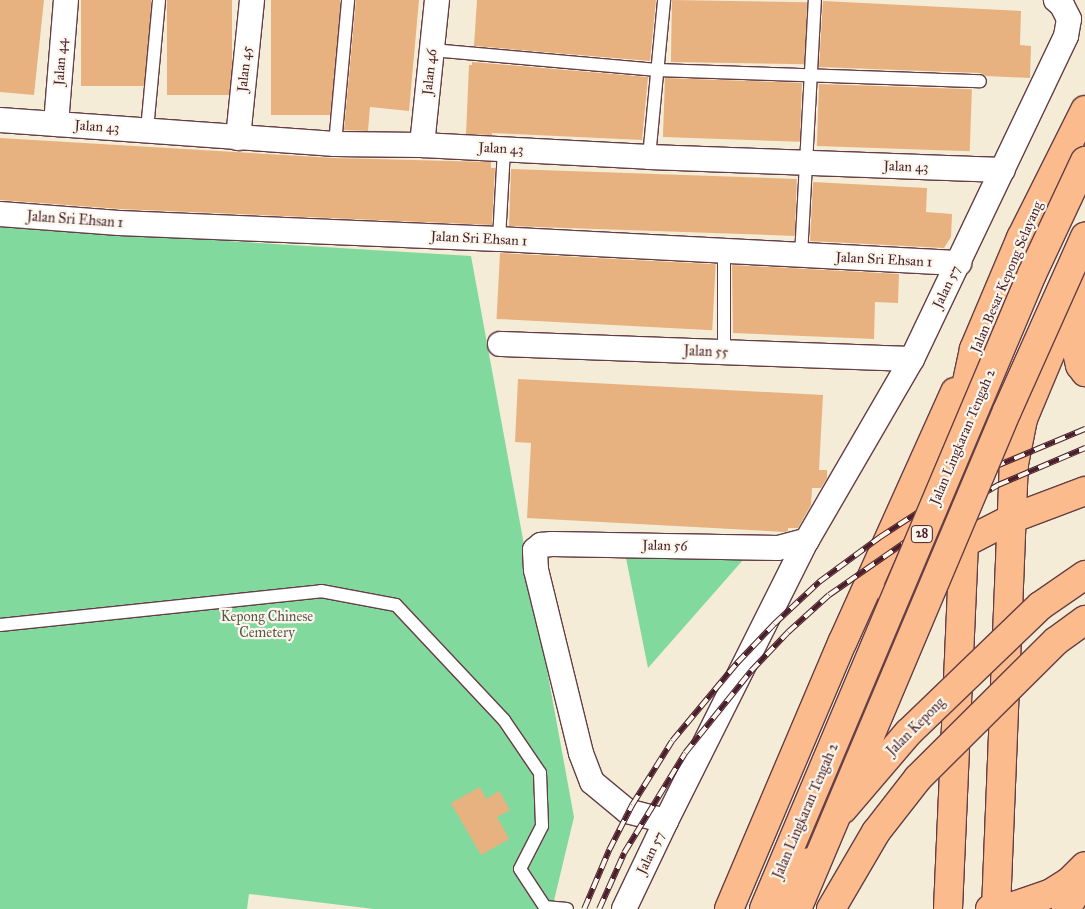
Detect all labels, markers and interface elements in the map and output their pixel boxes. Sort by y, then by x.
street label: Jalan 44 [51,38,71,86]
street label: Jalan 45 [234,45,256,93]
street label: Jalan 46 [419,48,441,96]
street label: Jalan 43 [74,117,120,137]
street label: Jalan 43 [478,139,524,159]
street label: Jalan 43 [883,158,929,176]
street label: Jalan Besar Kepong Selayang [967,199,1047,355]
street label: Jalan Sri Ehsan 1 [26,208,124,232]
street label: Jalan Sri Ehsan 1 [430,228,528,250]
street label: Jalan Sri Ehsan 1 [835,249,933,271]
street label: Jalan 57 [929,263,965,311]
street label: Jalan 55 [683,343,729,361]
street label: Jalan Lingkaran Tengah 2 [927,367,999,507]
road number: 28 [911,524,933,544]
street label: Jalan 56 [642,537,688,555]
park label: Kepong Chinese Cemetery [221,609,313,642]
street label: Jalan Kepong [883,694,949,760]
street label: Jalan Lingkaran Tengah 2 [770,741,842,881]
street label: Jalan 57 [633,829,669,877]

